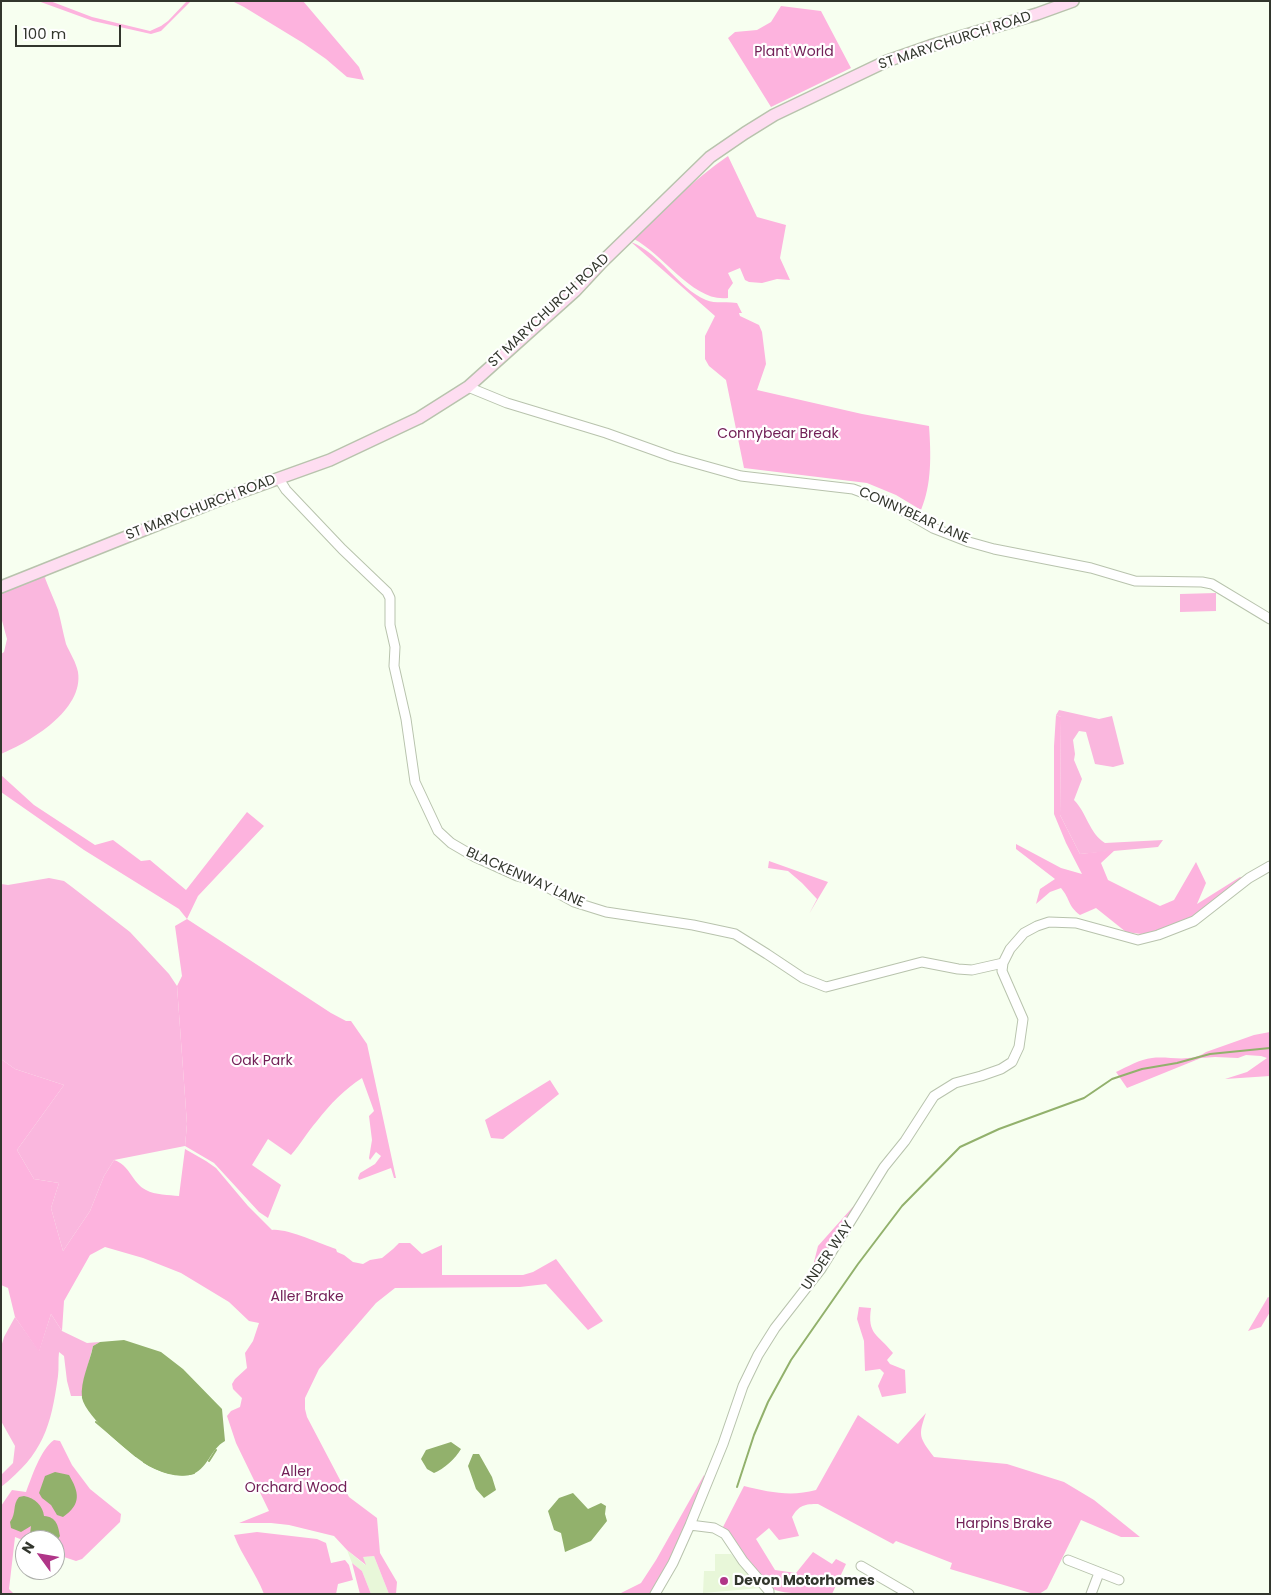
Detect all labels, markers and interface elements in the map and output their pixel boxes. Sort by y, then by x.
street label: ST MARYCHURCH ROAD [877,8,1033,74]
scale bar [18,15,124,47]
text: 100 m [23,23,66,44]
park label: Plant World [754,44,834,60]
street label: ST MARYCHURCH ROAD [485,251,613,371]
park label: Connybear Break [717,426,839,442]
street label: ST MARYCHURCH ROAD [124,472,278,544]
street label: CONNYBEAR LANE [856,484,972,548]
street label: BLACKENWAY LANE [463,844,587,912]
park label: Oak Park [231,1053,293,1069]
street label: UNDER WAY [799,1218,857,1294]
park label: Aller Brake [270,1289,344,1305]
park label: Aller Orchard Wood [245,1464,347,1496]
park label: Harpins Brake [956,1516,1052,1532]
north arrow [15,1530,65,1580]
text: N [17,1538,39,1557]
place label: Devon Motorhomes [734,1573,875,1589]
marker: Devon Motorhomes [718,1575,730,1587]

